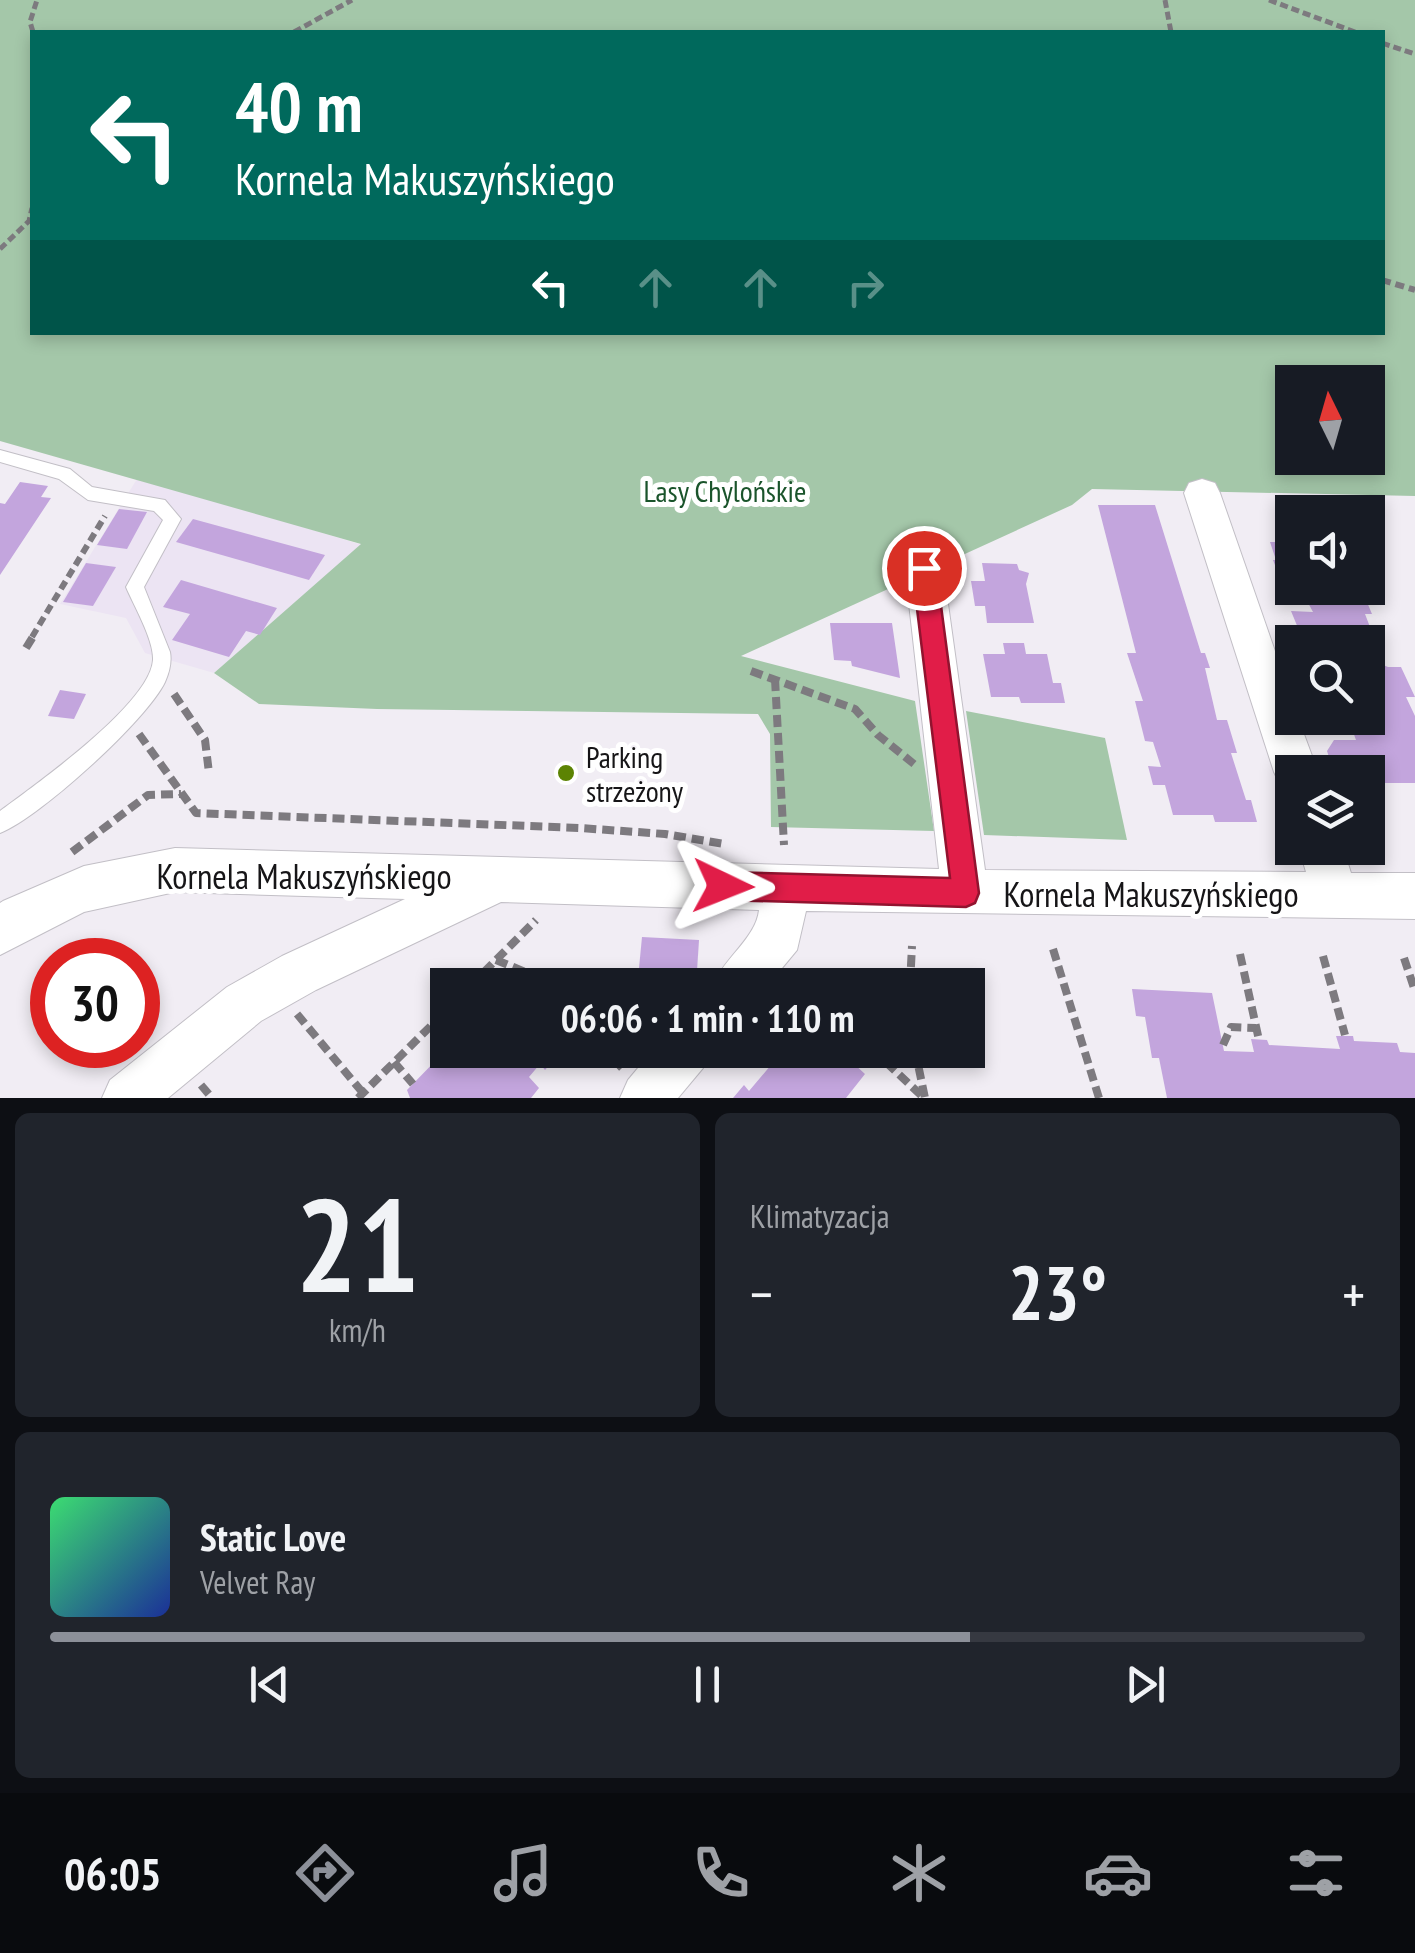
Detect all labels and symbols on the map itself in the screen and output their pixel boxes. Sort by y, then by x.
north arrow [1275,365,1385,475]
park label: Lasy Chylońskie [644,471,806,510]
pin [882,526,967,611]
place label: Parking strzeżony [586,737,684,810]
marker: Parking strzeżony [555,762,577,784]
position arrow [671,834,775,938]
street label: Kornela Makuszyńskiego [156,853,452,899]
street label: Kornela Makuszyńskiego [1003,871,1299,917]
speed limit sign: 30 [30,938,160,1068]

